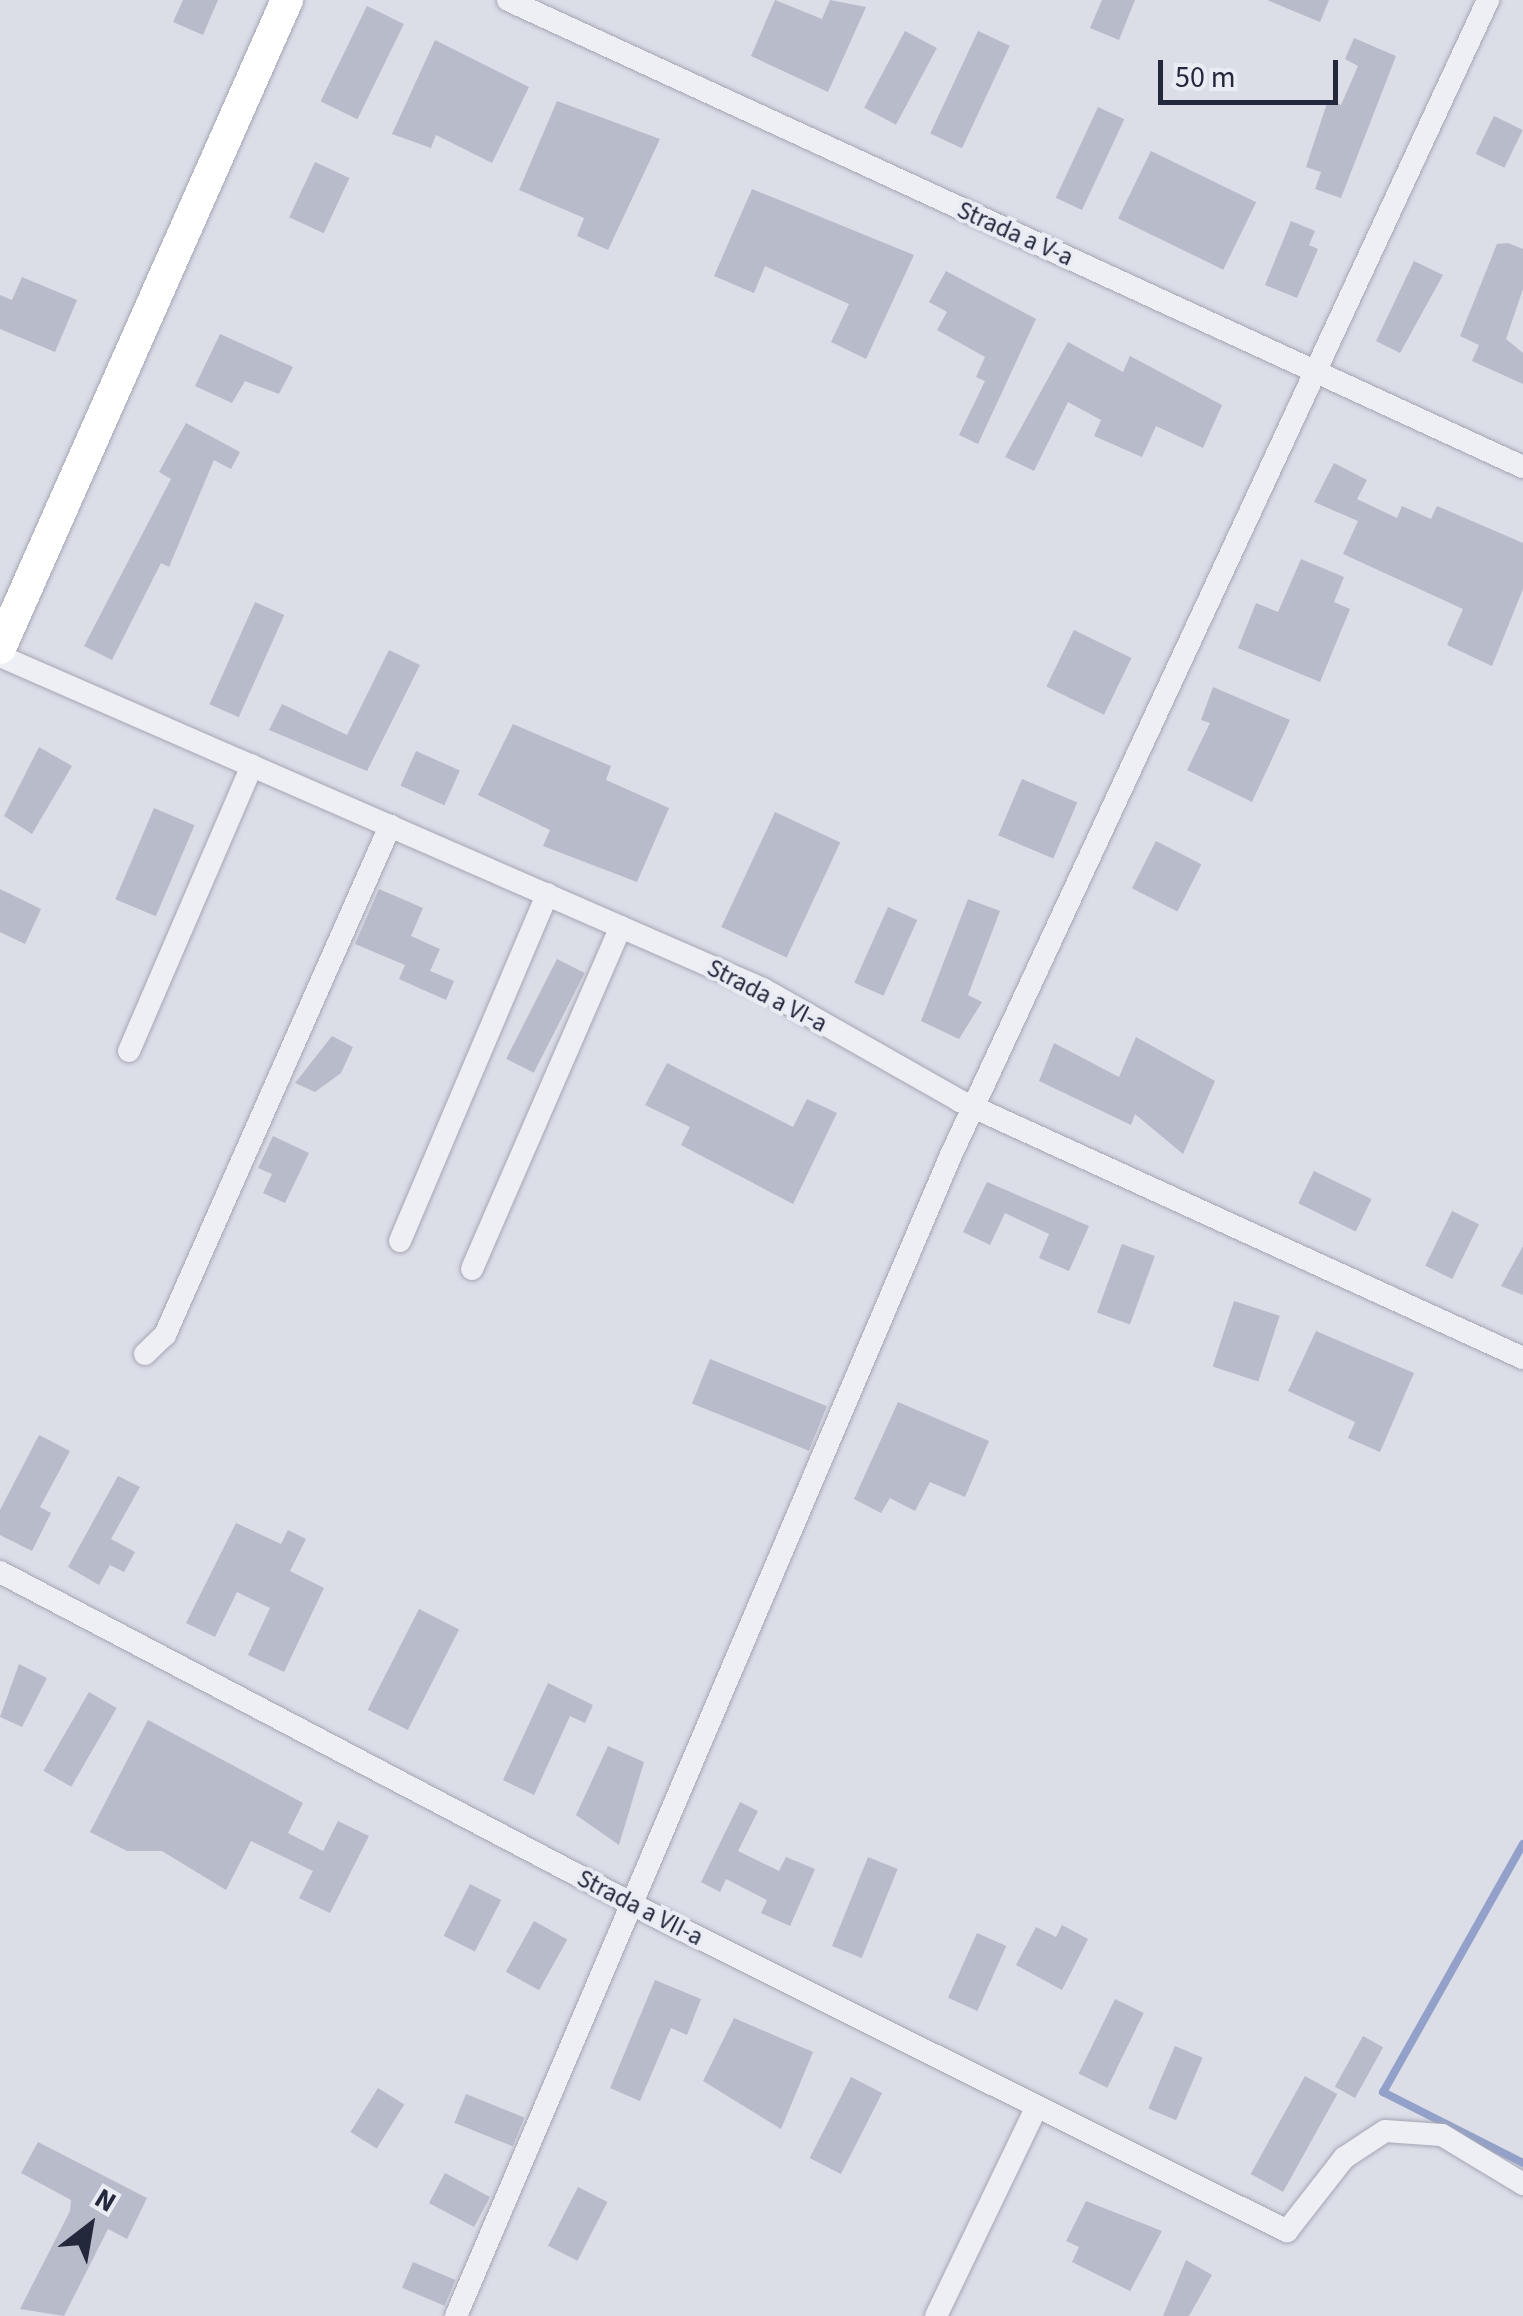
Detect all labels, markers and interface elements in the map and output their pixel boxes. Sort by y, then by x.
scale bar [1163,40,1343,102]
text: 50 m [1175,56,1236,99]
street label: Strada a V-a [952,195,1078,273]
street label: Strada a VI-a [702,953,832,1039]
street label: Strada a VII-a [572,1863,708,1953]
north arrow [40,2176,140,2276]
text: N [87,2178,124,2222]

